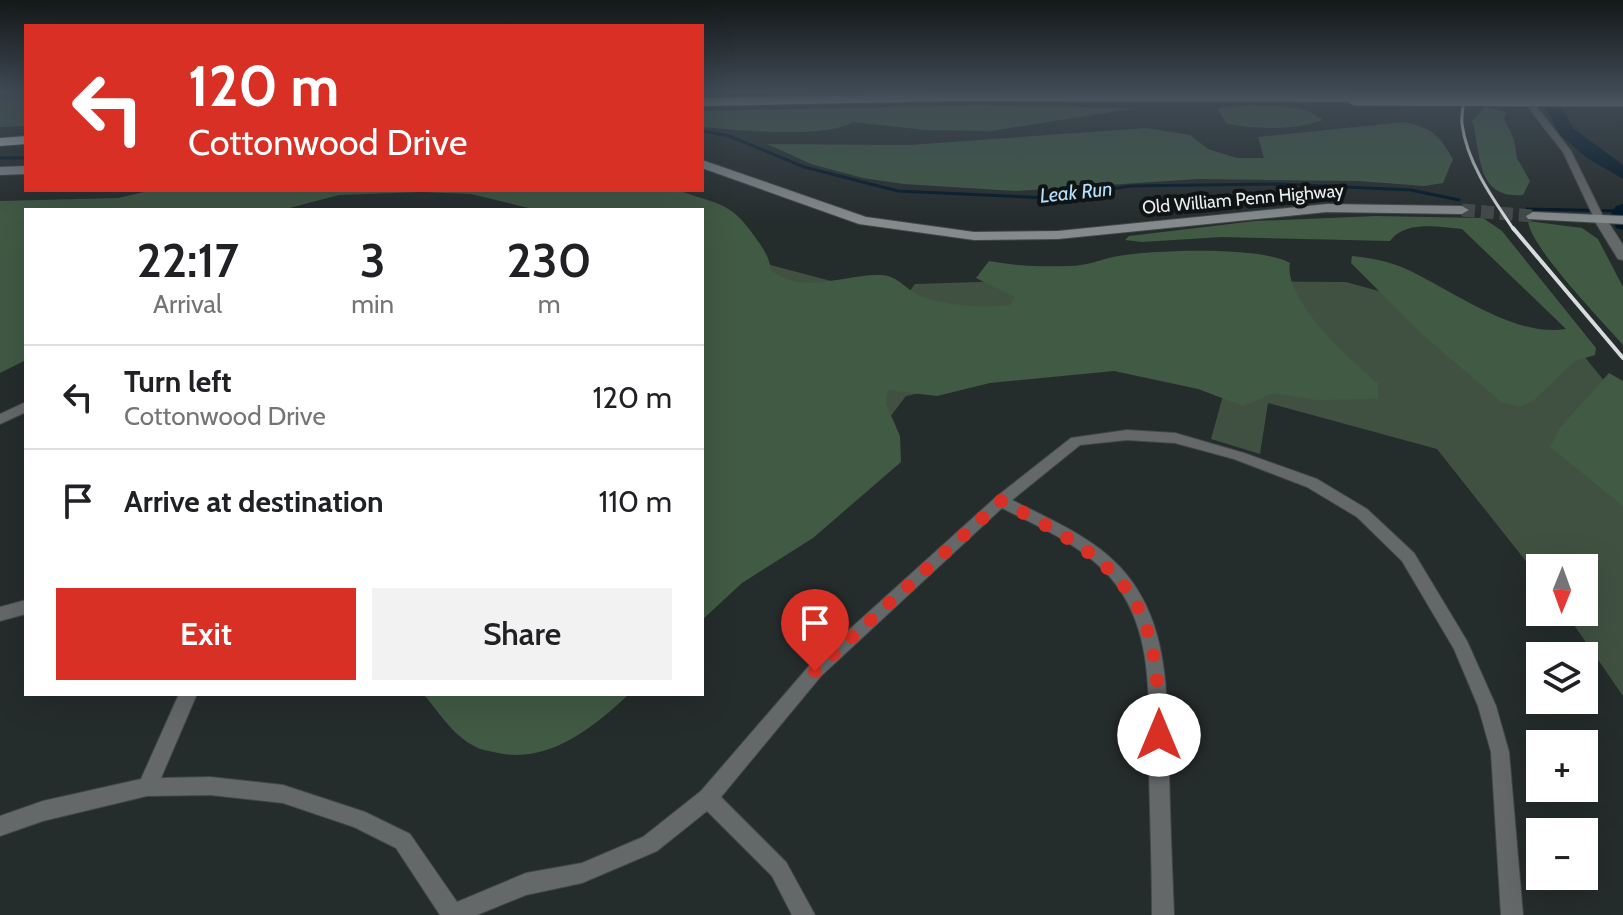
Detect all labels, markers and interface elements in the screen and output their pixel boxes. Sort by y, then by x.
text: 120 m [188,52,339,120]
icon: left [56,56,160,160]
text: Cottonwood Drive [188,120,467,164]
water label: Leak Run [1038,176,1114,208]
street label: Old William Penn Highway [1141,179,1345,219]
text: 22:17 [136,231,239,289]
text: 3 [360,231,386,289]
text: 230 [507,231,592,289]
text: Arrival [153,288,222,320]
text: min [351,288,394,320]
text: m [538,288,560,320]
text: Turn left [124,363,232,400]
icon: left [56,375,100,419]
text: 120 m [592,379,672,416]
text: Cottonwood Drive [124,400,326,432]
icon: arrive [56,479,100,523]
text: Arrive at destination [124,483,384,520]
text: 110 m [598,483,672,520]
north arrow [1526,554,1598,626]
map controls [1526,554,1598,890]
button: Exit [56,588,356,680]
button: Share [372,588,672,680]
pin [781,589,849,671]
icon: arrive [793,601,837,645]
button: layers [1526,642,1598,714]
position arrow [1117,693,1201,777]
button: + [1526,730,1598,802]
button: − [1526,818,1598,890]

